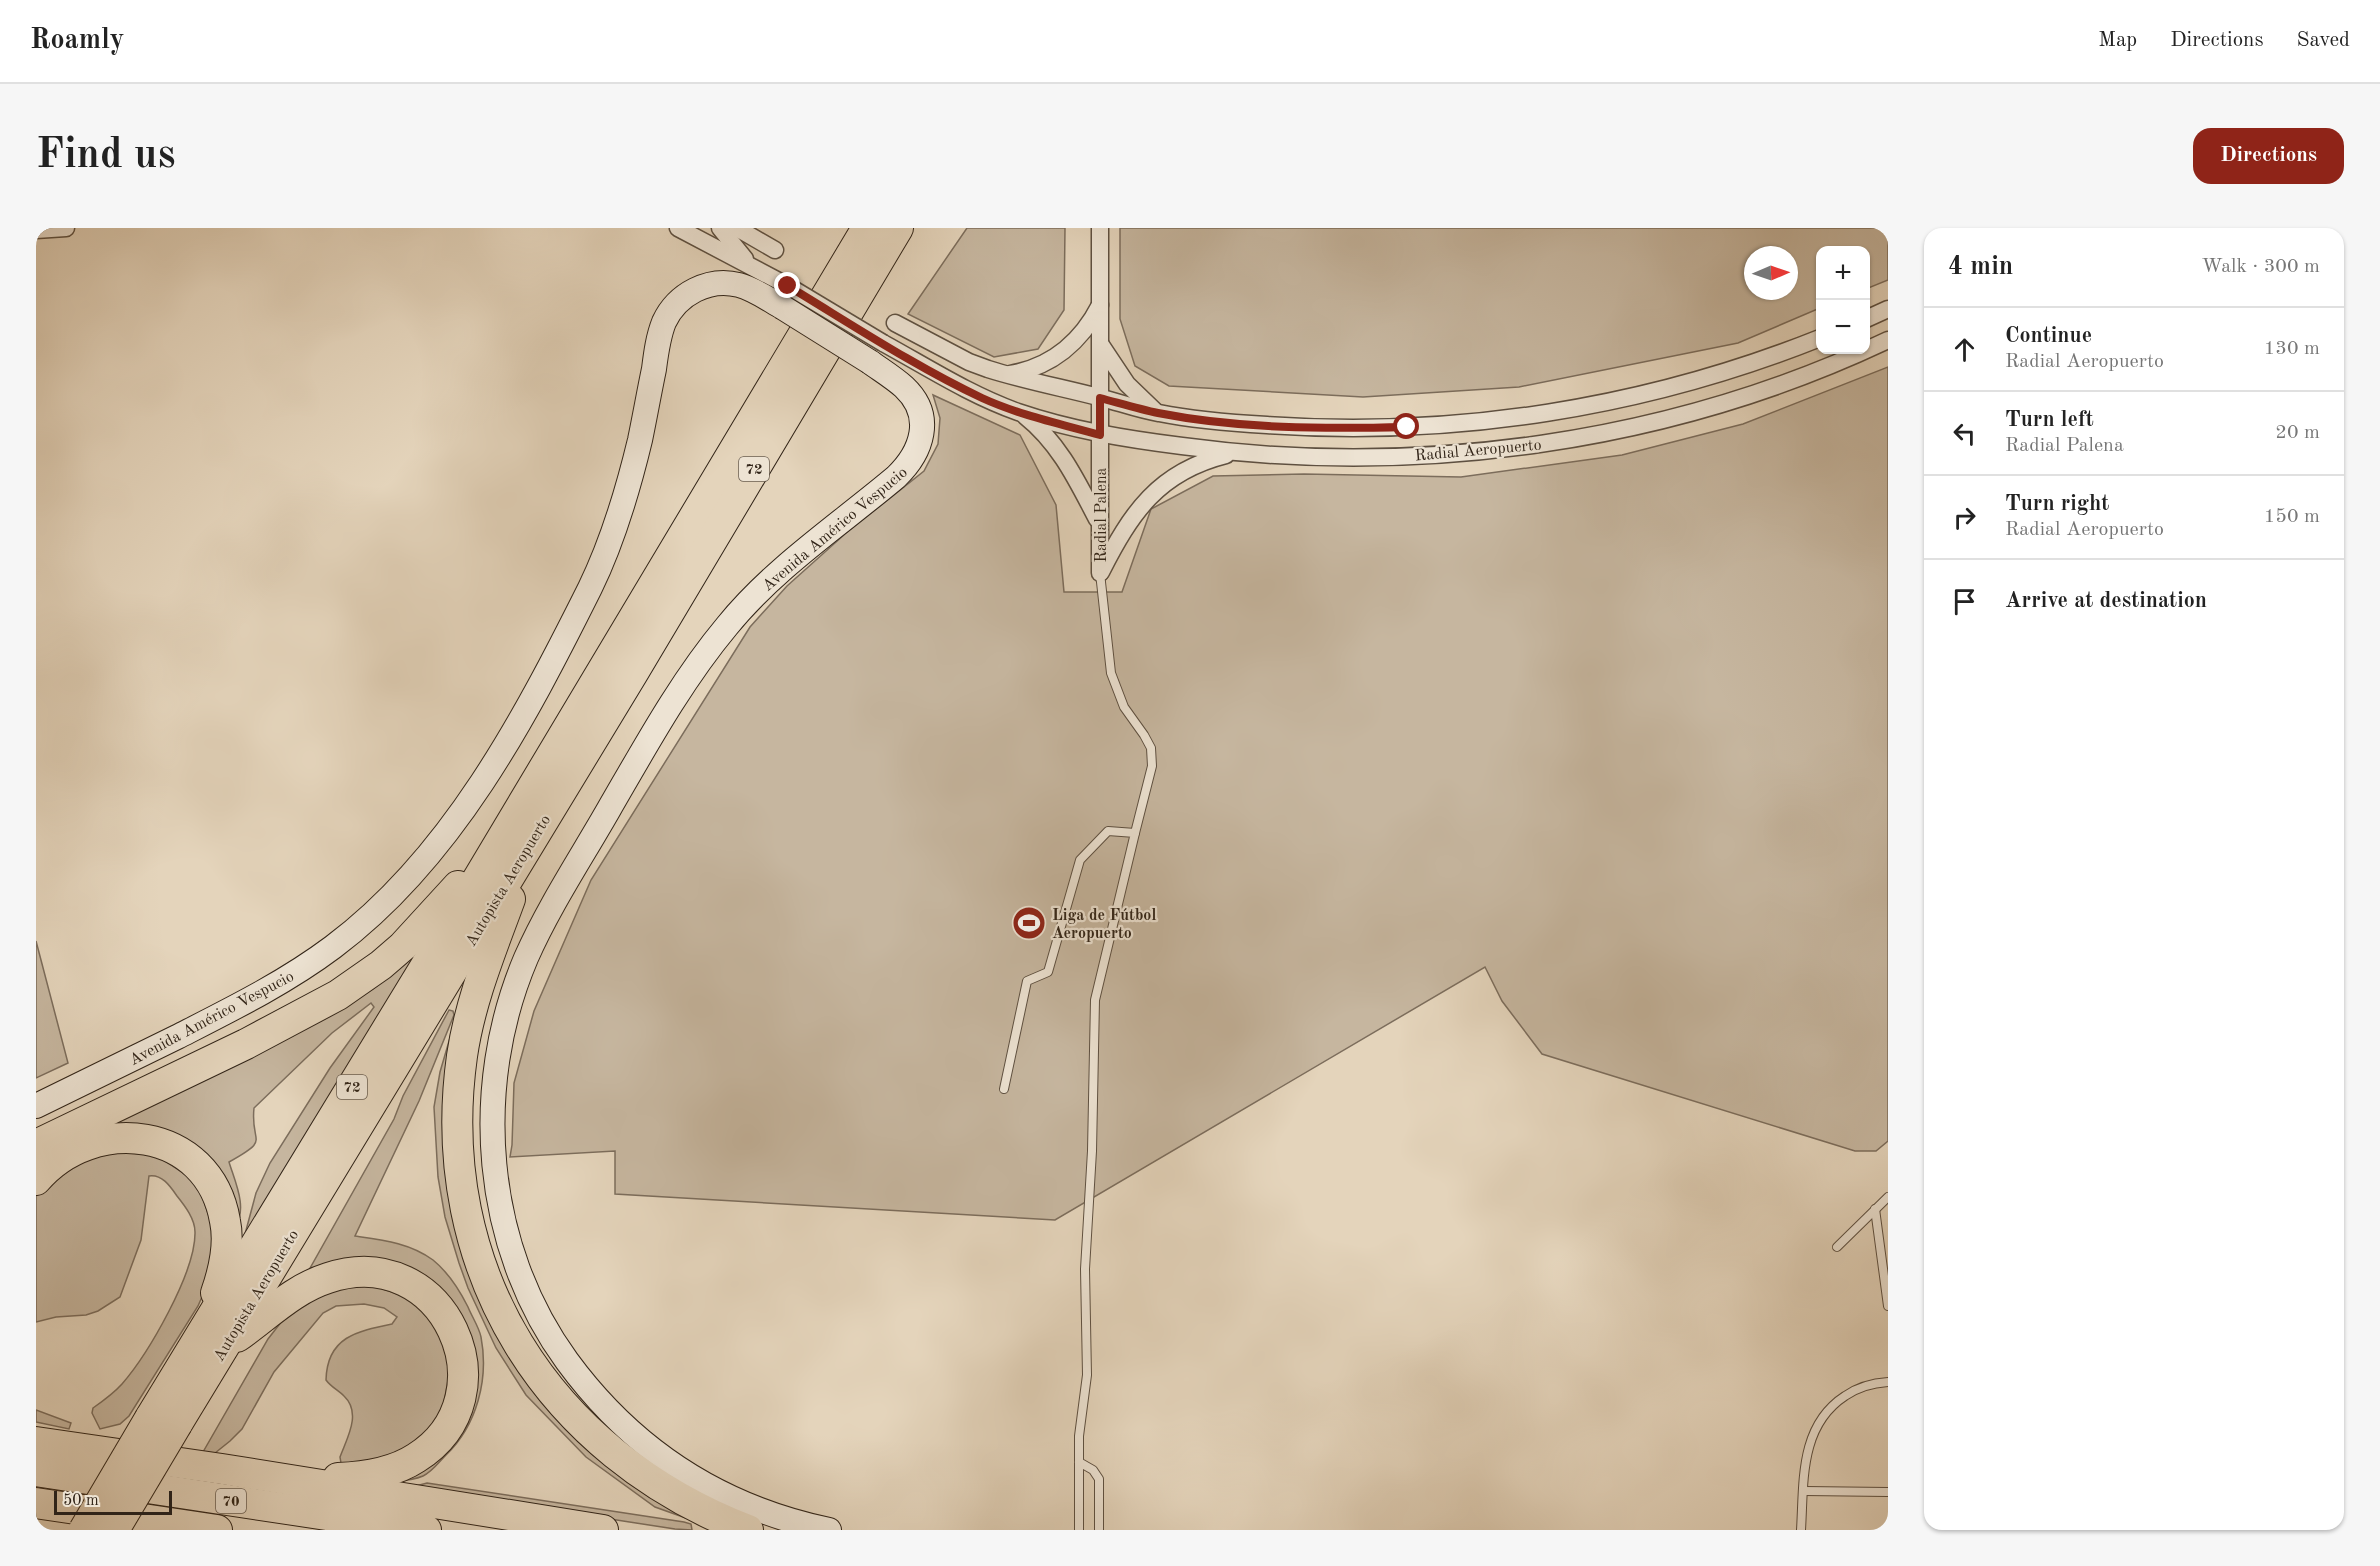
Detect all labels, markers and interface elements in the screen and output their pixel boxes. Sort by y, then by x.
text: Roamly [30,27,124,55]
text: Map [2098,30,2137,51]
text: Directions [2170,30,2264,51]
text: Saved [2297,30,2350,51]
button: Directions [2193,128,2344,184]
text: Find us [36,135,175,177]
north arrow [1744,246,1798,300]
map controls [1816,246,1870,354]
button: + [1816,246,1870,300]
text: 4 min [1948,254,2013,280]
text: Walk · 300 m [2201,257,2320,277]
route end [774,272,800,298]
button: − [1816,300,1870,354]
text: Continue [2005,325,2092,347]
icon: ahead [1948,333,1981,366]
text: 130 m [2264,339,2320,359]
text: Radial Aeropuerto [2005,352,2164,372]
text: Turn left [2005,409,2094,431]
route start [1393,413,1419,439]
icon: left [1948,417,1981,450]
text: 20 m [2275,423,2320,443]
text: Radial Palena [2005,436,2124,456]
street label: Radial Aeropuerto [1414,437,1542,465]
road number: 72 [739,457,769,481]
street label: Avenida Américo Vespucio [760,464,911,595]
street label: Radial Palena [1094,467,1110,563]
text: Turn right [2005,493,2109,515]
icon: right [1948,501,1981,534]
text: 150 m [2264,507,2320,527]
text: Radial Aeropuerto [2005,520,2164,540]
icon: arrive [1948,585,1981,618]
text: Arrive at destination [2005,590,2207,612]
street label: Autopista Aeropuerto [463,812,554,950]
sports icon: Liga de Fútbol Aeropuerto [1011,905,1047,941]
place label: Liga de Fútbol Aeropuerto [1052,908,1156,942]
street label: Avenida Américo Vespucio [127,969,297,1069]
road number: 72 [337,1075,367,1099]
street label: Autopista Aeropuerto [211,1227,302,1365]
scale bar [54,1488,172,1516]
road number: 70 [216,1489,246,1513]
text: 50 m [63,1493,99,1509]

